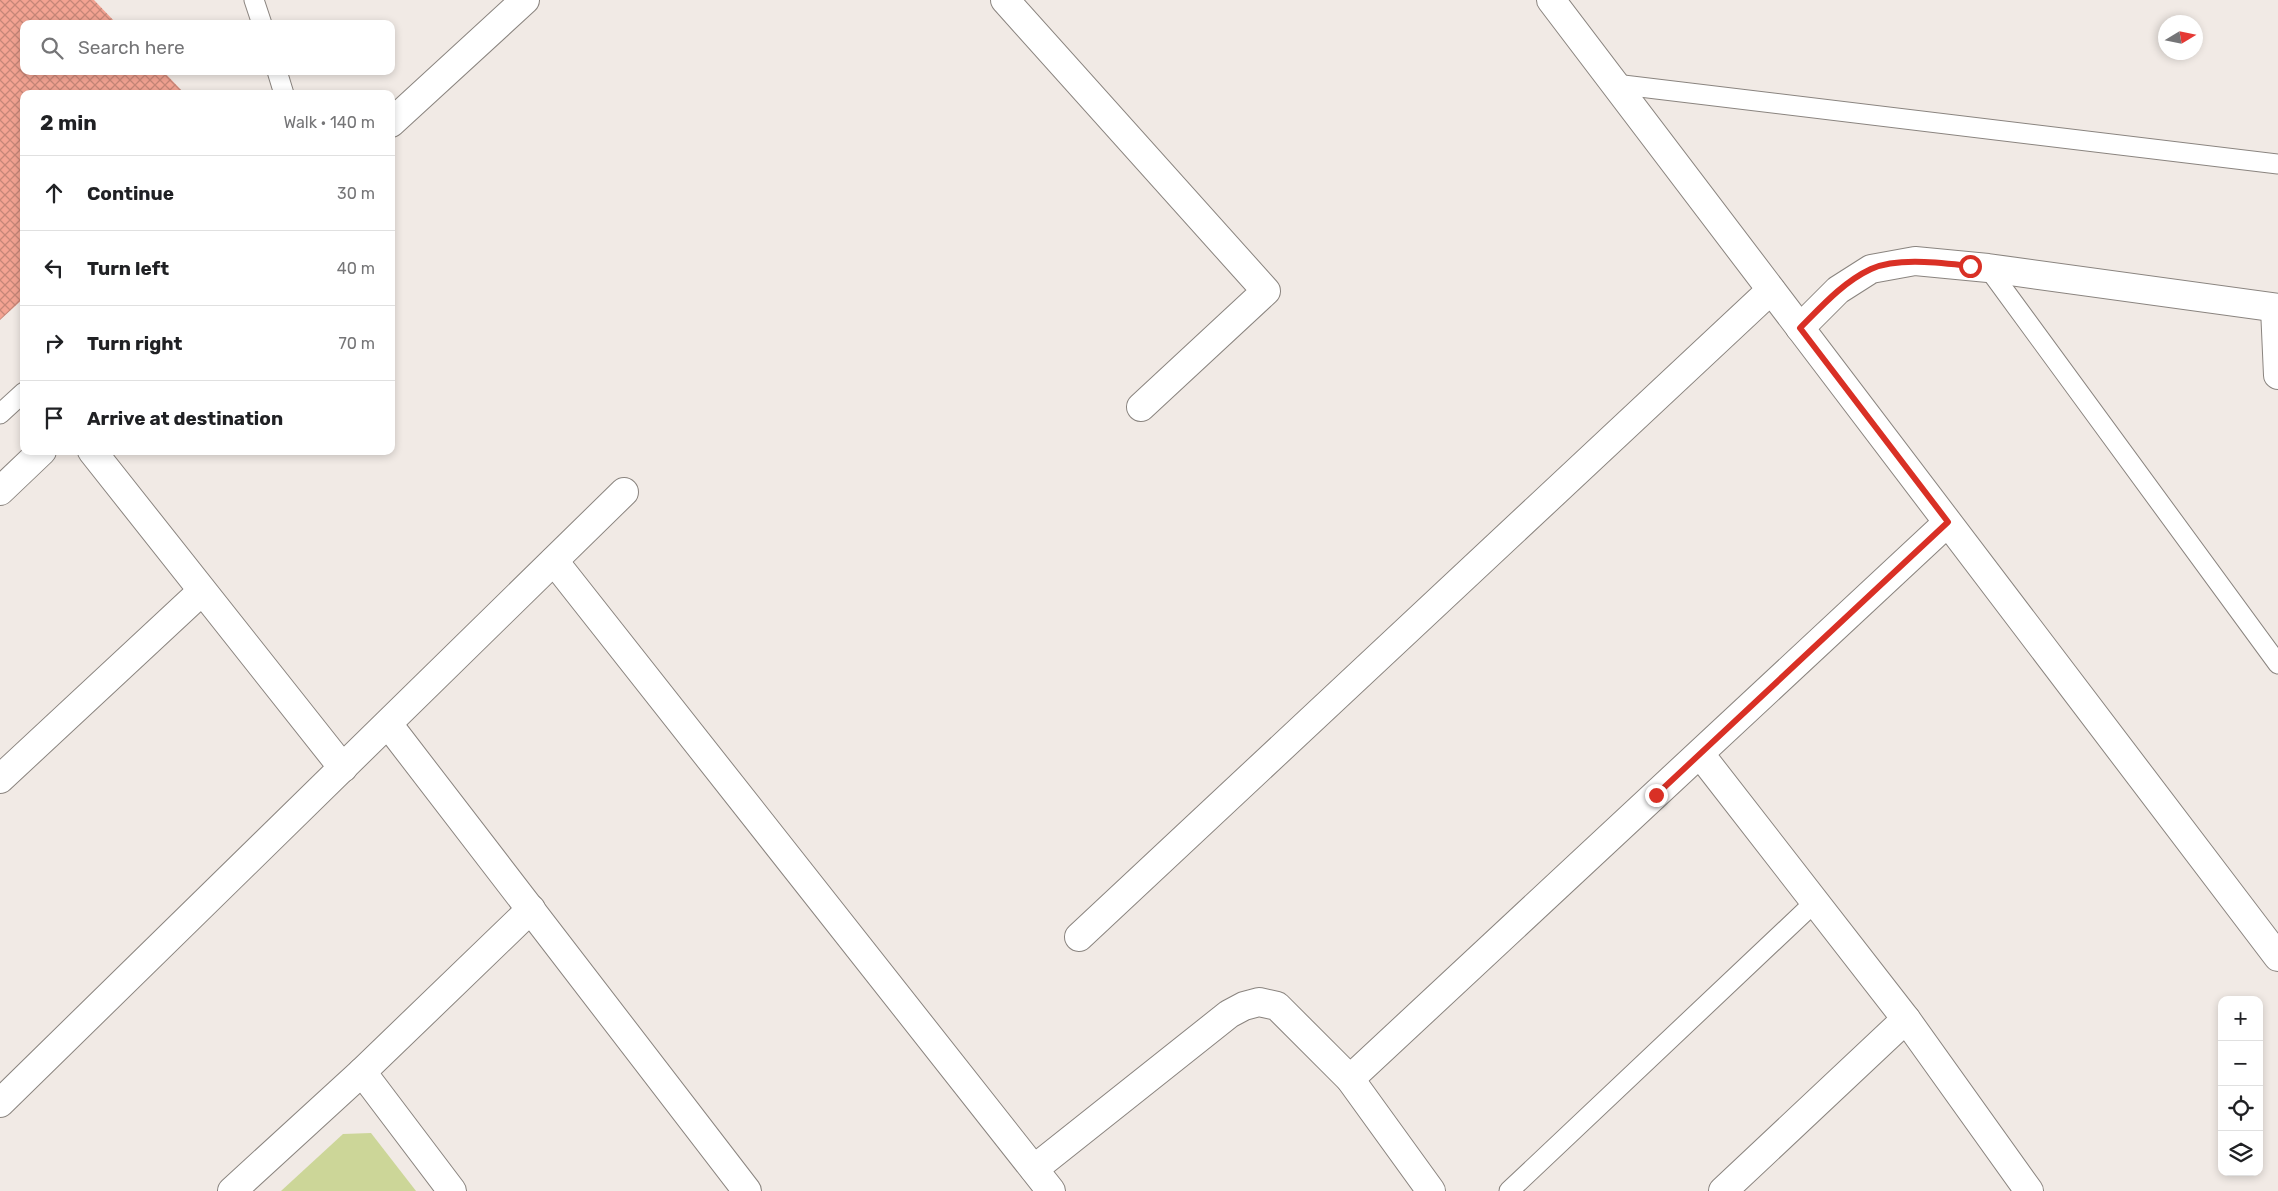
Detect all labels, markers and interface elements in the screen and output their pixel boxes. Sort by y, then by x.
north arrow [2158,15,2203,60]
search box [20,20,395,75]
icon: search [38,34,66,62]
text: Search here [78,36,185,59]
text: 2 min [40,110,97,135]
text: Walk · 140 m [284,113,375,132]
icon: ahead [40,179,68,207]
text: Continue [87,182,174,205]
text: 30 m [337,184,375,203]
icon: left [40,254,68,282]
route start [1959,255,1982,278]
text: Turn left [87,257,169,280]
text: 40 m [337,259,375,278]
icon: right [40,329,68,357]
text: Turn right [87,332,182,355]
text: 70 m [338,334,375,353]
icon: arrive [40,404,68,432]
text: Arrive at destination [87,407,283,430]
route end [1645,784,1668,807]
map controls [2218,996,2263,1176]
button: + [2218,996,2263,1041]
button: − [2218,1041,2263,1086]
button: locate [2218,1086,2263,1131]
button: layers [2218,1131,2263,1176]

